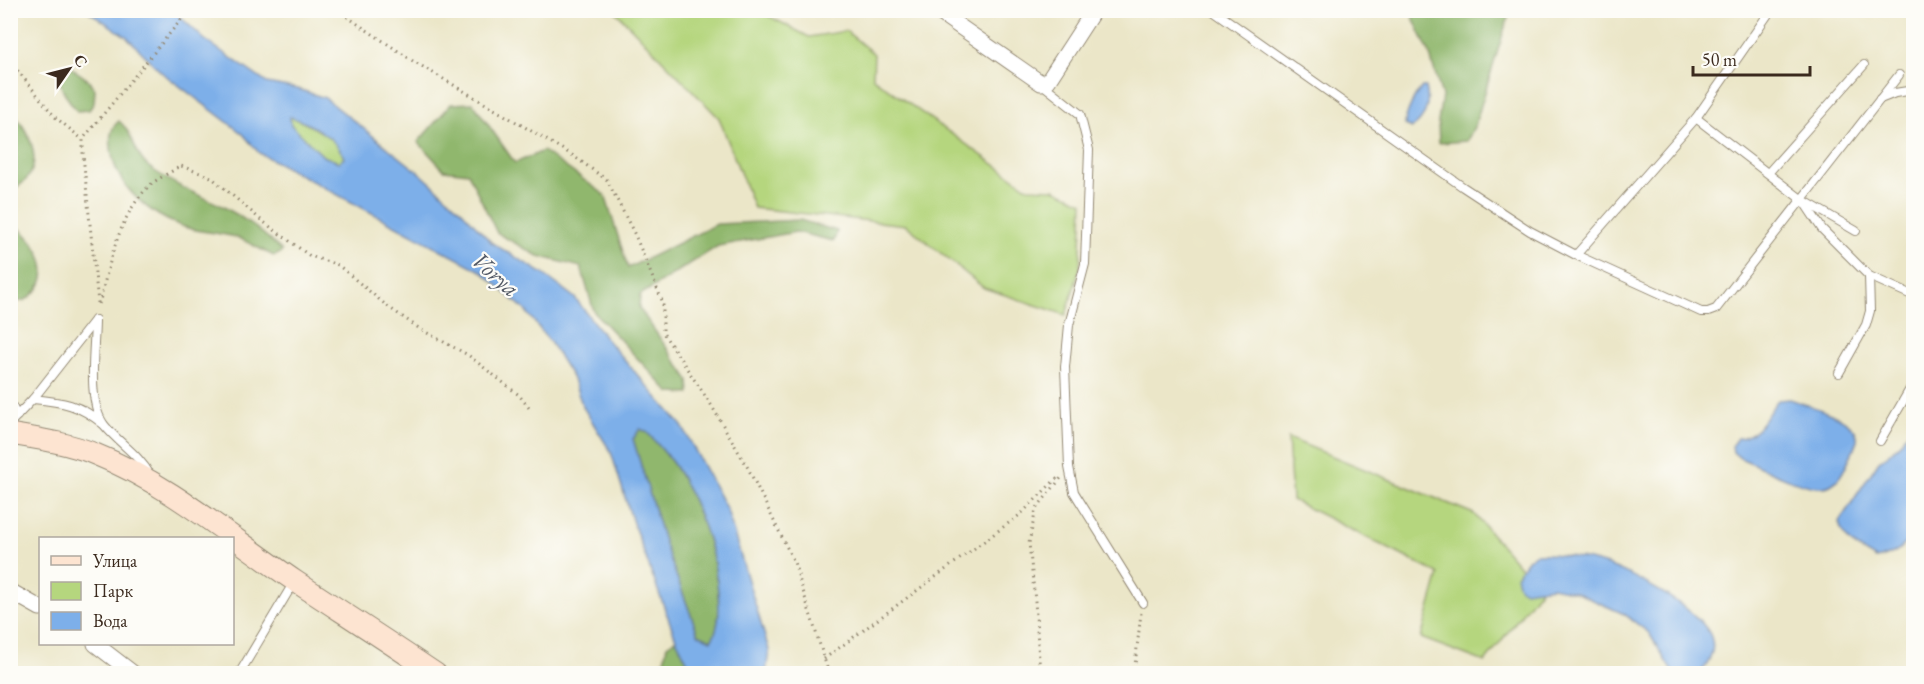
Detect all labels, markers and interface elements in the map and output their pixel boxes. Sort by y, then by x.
north arrow [39,39,99,99]
scale bar [1693,39,1810,77]
text: 50 m [1702,48,1737,71]
text: С [69,50,93,71]
water label: Vorya [466,245,526,303]
legend [39,537,234,645]
text: Улица [92,549,138,572]
text: Парк [93,579,133,602]
text: Вода [93,609,128,632]

